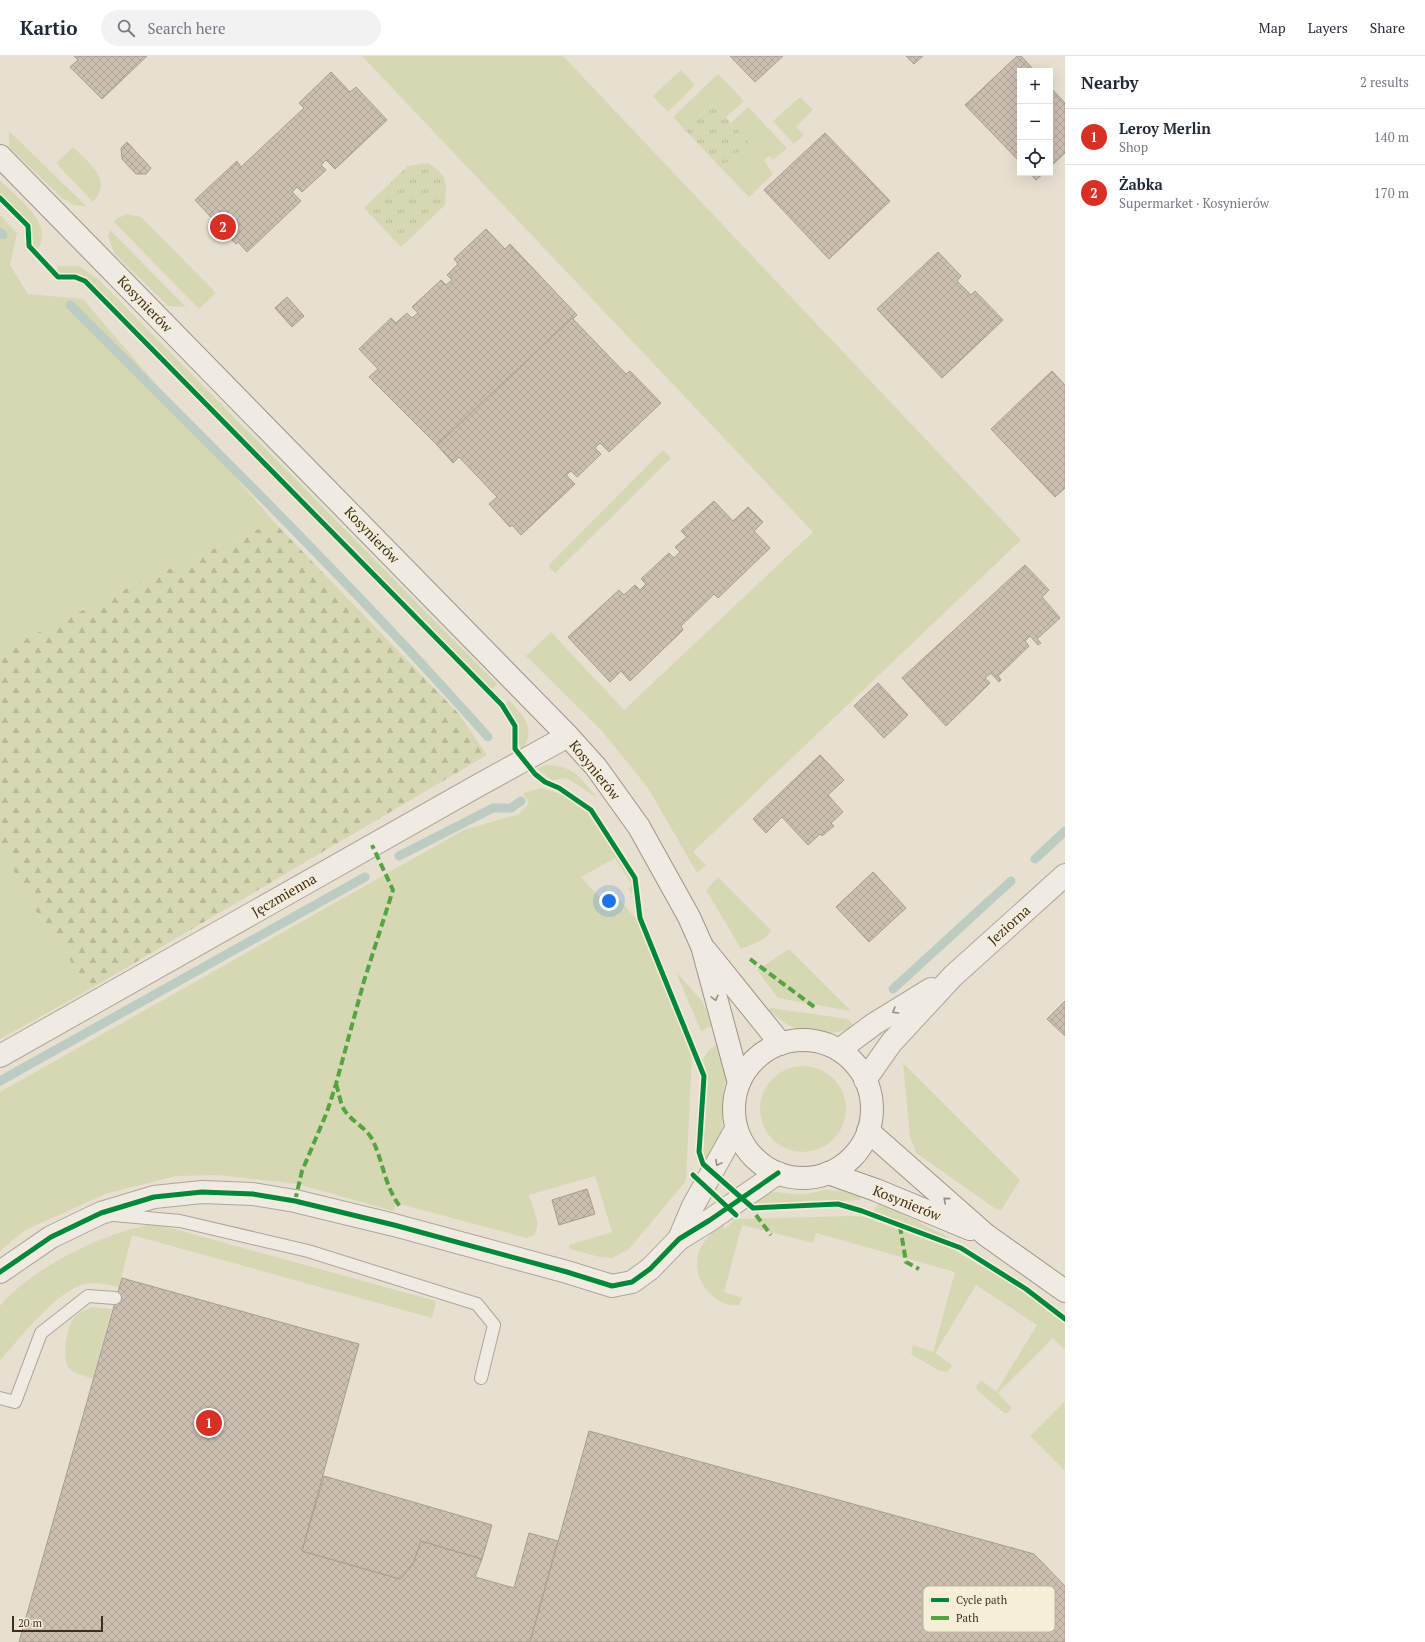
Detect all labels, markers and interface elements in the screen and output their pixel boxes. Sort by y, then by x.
search box [101,10,381,46]
text: Kartio [20,15,77,40]
icon: search [115,17,137,39]
text: Search here [147,18,225,38]
text: Map [1259,18,1286,37]
text: Layers [1308,18,1348,37]
text: Share [1370,18,1405,37]
map controls [1017,68,1053,176]
button: + [1017,68,1053,104]
text: Nearby [1081,71,1139,94]
text: 2 results [1360,73,1409,91]
button: − [1017,104,1053,140]
text: Leroy Merlin [1119,118,1211,138]
text: 1 [1090,128,1098,146]
text: 140 m [1374,128,1409,146]
text: Shop [1119,138,1148,156]
button: locate [1017,140,1053,176]
text: Żabka [1119,174,1163,194]
text: 2 [1090,184,1098,202]
text: 170 m [1374,184,1409,202]
text: Supermarket · Kosynierów [1119,194,1269,212]
pin: 2 [210,212,236,242]
street label: Kosynierów [114,271,178,337]
street label: Kosynierów [341,502,405,568]
street label: Kosynierów [565,736,626,804]
street label: Jęczmienna [248,868,320,921]
your location [599,891,619,911]
street label: Jeziorna [983,900,1034,949]
one-way arrow [711,994,719,1001]
one-way arrow [892,1006,899,1014]
one-way arrow [715,1159,723,1166]
street label: Kosynierów [870,1180,945,1225]
one-way arrow [943,1197,951,1205]
pin: 1 [196,1408,222,1438]
legend [923,1586,1055,1632]
text: Cycle path [956,1593,1008,1607]
text: Path [956,1611,979,1625]
scale bar [12,1614,103,1633]
text: 20 m [18,1616,42,1630]

